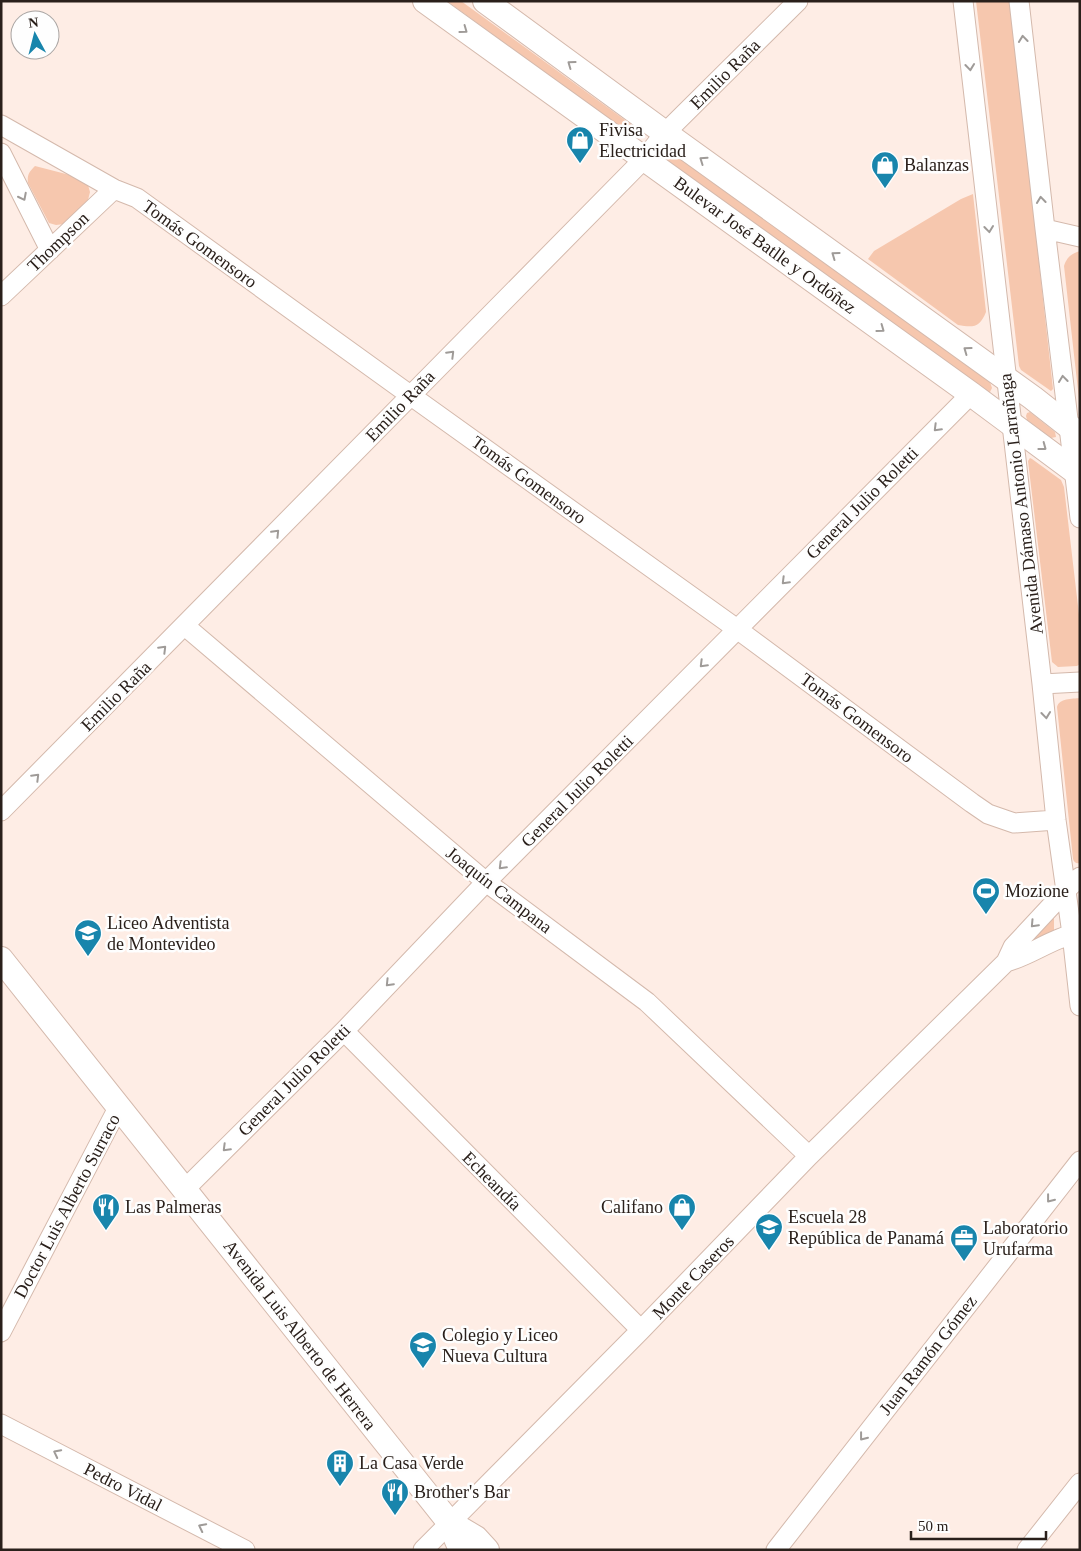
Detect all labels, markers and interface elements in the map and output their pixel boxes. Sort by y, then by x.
north arrow [10,10,60,60]
text: N [28,15,39,31]
one-way arrow [458,24,468,33]
one-way arrow [1018,34,1029,42]
street label: Emilio Raña [686,35,764,113]
one-way arrow [568,61,577,71]
one-way arrow [964,63,975,71]
place label: Fivisa Electricidad [599,120,686,161]
shop icon: Fivisa Electricidad [565,125,595,164]
shop icon: Balanzas [870,150,900,189]
place label: Balanzas [904,155,969,175]
one-way arrow [699,157,709,166]
street label: Bulevar José Batlle y Ordóñez [670,172,860,318]
one-way arrow [17,191,27,200]
street label: Tomás Gomensoro [139,196,261,292]
one-way arrow [1036,196,1047,204]
street label: Thompson [23,208,93,276]
one-way arrow [983,225,994,233]
one-way arrow [832,252,841,260]
one-way arrow [875,323,884,331]
one-way arrow [963,347,972,356]
one-way arrow [445,351,454,360]
street label: Emilio Raña [361,367,439,445]
street label: Avenida Dámaso Antonio Larrañaga [995,372,1047,636]
one-way arrow [1058,375,1069,383]
one-way arrow [933,422,942,431]
street label: Tomás Gomensoro [468,432,590,528]
one-way arrow [1037,441,1047,450]
street label: General Julio Roletti [802,443,922,563]
one-way arrow [270,529,279,538]
one-way arrow [782,575,791,584]
one-way arrow [157,646,166,655]
street label: Emilio Raña [77,657,155,735]
one-way arrow [700,658,709,667]
street label: Tomás Gomensoro [797,669,917,767]
one-way arrow [1040,712,1051,720]
street label: General Julio Roletti [517,731,637,851]
one-way arrow [30,773,39,782]
street label: Joaquín Campana [442,843,556,937]
one-way arrow [499,860,508,869]
sports icon: Mozione [971,876,1001,915]
place label: Mozione [1005,881,1069,901]
place label: Liceo Adventista de Montevideo [107,913,229,954]
school or university icon: Liceo Adventista de Montevideo [73,918,103,957]
one-way arrow [1031,919,1040,928]
one-way arrow [386,977,395,986]
street label: General Julio Roletti [234,1020,354,1140]
street label: Doctor Luis Alberto Surraco [10,1111,124,1301]
one-way arrow [223,1142,232,1151]
street label: Echeandía [458,1147,526,1215]
restaurant icon: Las Palmeras [91,1192,121,1231]
shop icon: Califano [667,1192,697,1231]
one-way arrow [1047,1193,1055,1202]
place label: Las Palmeras [125,1197,221,1217]
place label: Califano [601,1197,663,1217]
place label: Escuela 28 República de Panamá [788,1207,944,1248]
school or university icon: Escuela 28 República de Panamá [754,1212,784,1251]
place label: Laboratorio Urufarma [983,1218,1068,1259]
office icon: Laboratorio Urufarma [949,1223,979,1262]
street label: Monte Caseros [648,1231,738,1323]
street label: Avenida Luis Alberto de Herrera [220,1236,380,1434]
street label: Juan Ramón Gómez [875,1291,981,1419]
place label: Colegio y Liceo Nueva Cultura [442,1325,558,1366]
school or university icon: Colegio y Liceo Nueva Cultura [408,1330,438,1369]
one-way arrow [861,1431,869,1440]
building icon: La Casa Verde [325,1448,355,1487]
one-way arrow [54,1449,63,1459]
place label: La Casa Verde [359,1453,464,1473]
street label: Pedro Vidal [81,1459,165,1515]
restaurant icon: Brother's Bar [380,1477,410,1516]
place label: Brother's Bar [414,1482,510,1502]
scale bar [911,1508,1046,1540]
text: 50 m [918,1518,949,1534]
one-way arrow [198,1523,207,1533]

